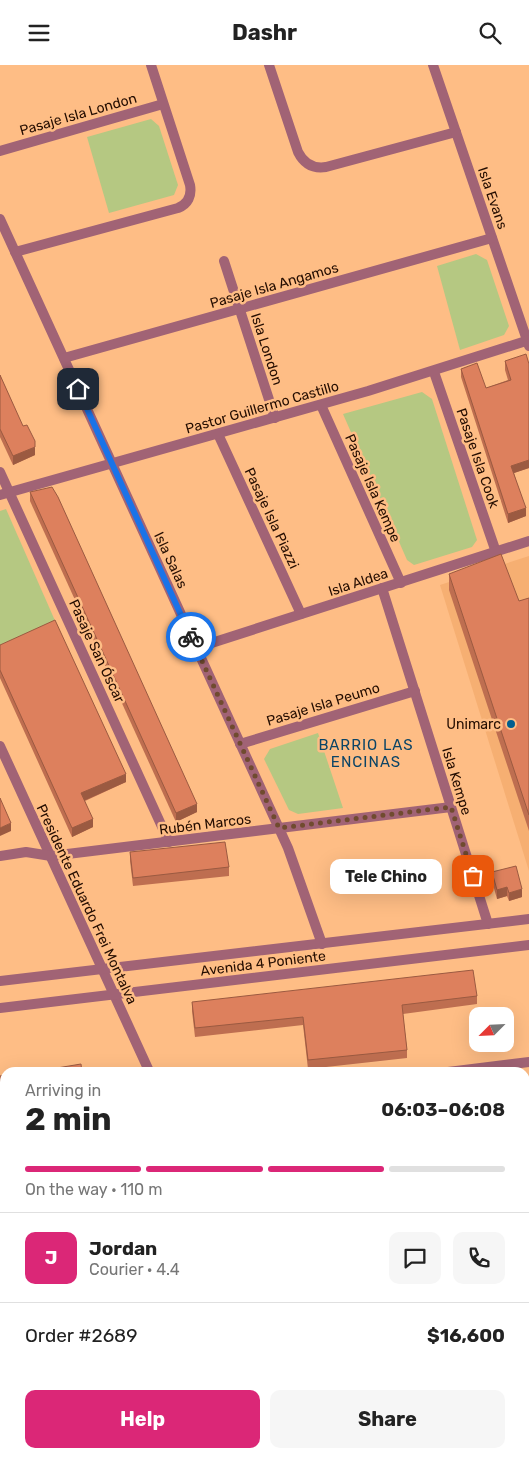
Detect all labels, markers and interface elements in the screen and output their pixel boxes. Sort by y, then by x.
icon: menu [25,19,53,47]
text: Dashr [232,19,297,46]
icon: search [476,19,504,47]
street label: Pasaje Isla London [18,90,139,139]
street label: Isla Evans [474,165,511,231]
street label: Pasaje Isla Angamos [208,259,340,312]
street label: Isla London [247,311,286,387]
pin [57,368,99,410]
icon: home [64,375,92,403]
street label: Pastor Guillermo Castillo [183,377,341,438]
street label: Pasaje Isla Cook [452,406,503,511]
street label: Pasaje Isla Kempe [341,432,404,545]
street label: Pasaje Isla Piazzi [241,465,302,572]
street label: Isla Salas [150,529,191,591]
street label: Isla Aldea [326,565,390,600]
street label: Pasaje San Óscar [65,596,129,706]
courier [166,612,216,662]
icon: bike [177,623,205,651]
street label: Pasaje Isla Peumo [264,679,382,730]
place label: Unimarc [446,716,501,733]
marker: Unimarc [505,718,517,730]
district label: BARRIO LAS ENCINAS [318,736,414,771]
street label: Isla Kempe [438,745,475,817]
street label: Presidente Eduardo Frei Montalva [33,801,140,1007]
street label: Rubén Marcos [158,810,252,839]
pin [452,855,494,897]
callout: Tele Chino [330,859,443,893]
icon: bag [459,862,487,890]
text: Tele Chino [345,867,427,886]
street label: Avenida 4 Poniente [199,947,327,980]
north arrow [469,1007,514,1053]
map controls [469,1007,514,1052]
text: Arriving in [25,1081,101,1100]
text: 06:03–06:08 [381,1098,505,1121]
text: 2 min [25,1100,112,1138]
text: On the way · 110 m [25,1180,162,1199]
button: chat [389,1232,441,1284]
button: phone [453,1232,505,1284]
text: Jordan [89,1237,157,1260]
text: J [45,1246,57,1269]
text: Courier · 4.4 [89,1260,180,1279]
text: Order #2689 [25,1324,137,1347]
text: $16,600 [427,1324,505,1347]
button: Help [25,1390,260,1448]
button: Share [270,1390,505,1448]

